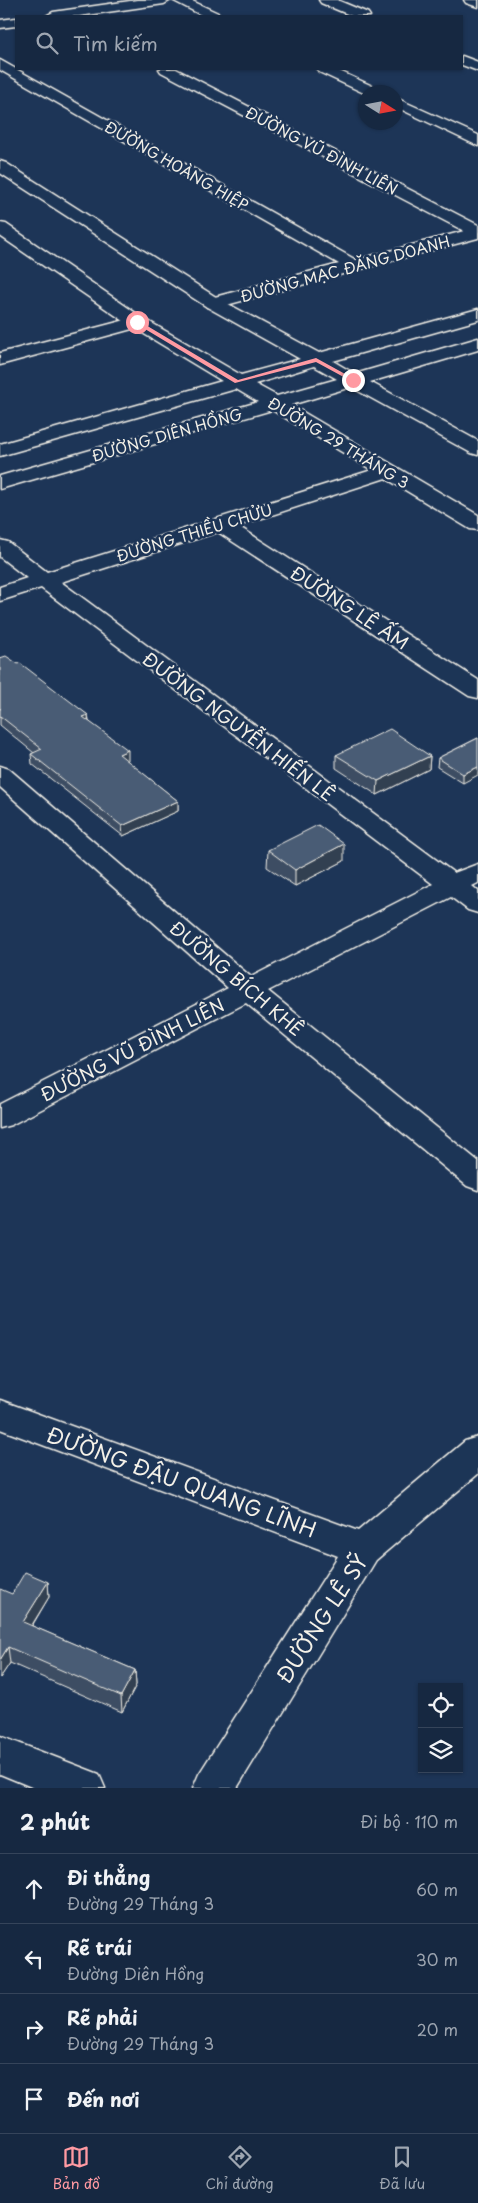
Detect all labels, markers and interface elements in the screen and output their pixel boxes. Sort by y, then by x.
search box [15,15,463,70]
icon: search [33,29,61,57]
text: Tìm kiếm [73,29,158,57]
north arrow [358,85,403,130]
street label: ĐƯỜNG VŨ ĐÌNH LIÊN [242,100,402,200]
street label: ĐƯỜNG HOÀNG HIỆP [101,114,253,216]
street label: ĐƯỜNG MẠC ĐĂNG DOANH [238,229,452,307]
route start [126,311,149,334]
route end [342,369,365,392]
street label: ĐƯỜNG 29 THÁNG 3 [264,391,414,493]
street label: ĐƯỜNG DIÊN HỒNG [89,401,245,467]
street label: ĐƯỜNG THIỀU CHỬU [113,497,275,567]
street label: ĐƯỜNG LÊ ẤM [286,559,414,655]
street label: ĐƯỜNG NGUYỄN HIẾN LÊ [137,644,341,807]
street label: ĐƯỜNG BÍCH KHÊ [164,914,310,1042]
street label: ĐƯỜNG VŨ ĐÌNH LIÊN [35,991,229,1107]
street label: ĐƯỜNG ĐẬU QUANG LĨNH [43,1417,321,1545]
street label: ĐƯỜNG LÊ SỸ [267,1547,375,1689]
map controls [418,1683,463,1773]
button: locate [418,1683,463,1728]
button: layers [418,1728,463,1773]
text: 2 phút [20,1805,90,1837]
text: Đi bộ · 110 m [360,1809,458,1833]
text: Đi thẳng [67,1863,150,1891]
icon: ahead [20,1875,48,1903]
text: 60 m [416,1877,458,1901]
text: Đường 29 Tháng 3 [67,1891,214,1915]
text: Rẽ trái [67,1933,132,1961]
icon: left [20,1945,48,1973]
text: 30 m [416,1947,458,1971]
text: Đường Diên Hồng [67,1961,205,1985]
text: Rẽ phải [67,2003,138,2031]
icon: right [20,2015,48,2043]
text: 20 m [417,2017,458,2041]
text: Đường 29 Tháng 3 [67,2031,214,2055]
icon: arrive [20,2085,48,2113]
text: Đến nơi [67,2085,140,2113]
tab: Bản đồ [53,2143,100,2194]
tab: Chỉ đường [206,2143,274,2194]
tab: Đã lưu [379,2143,425,2194]

